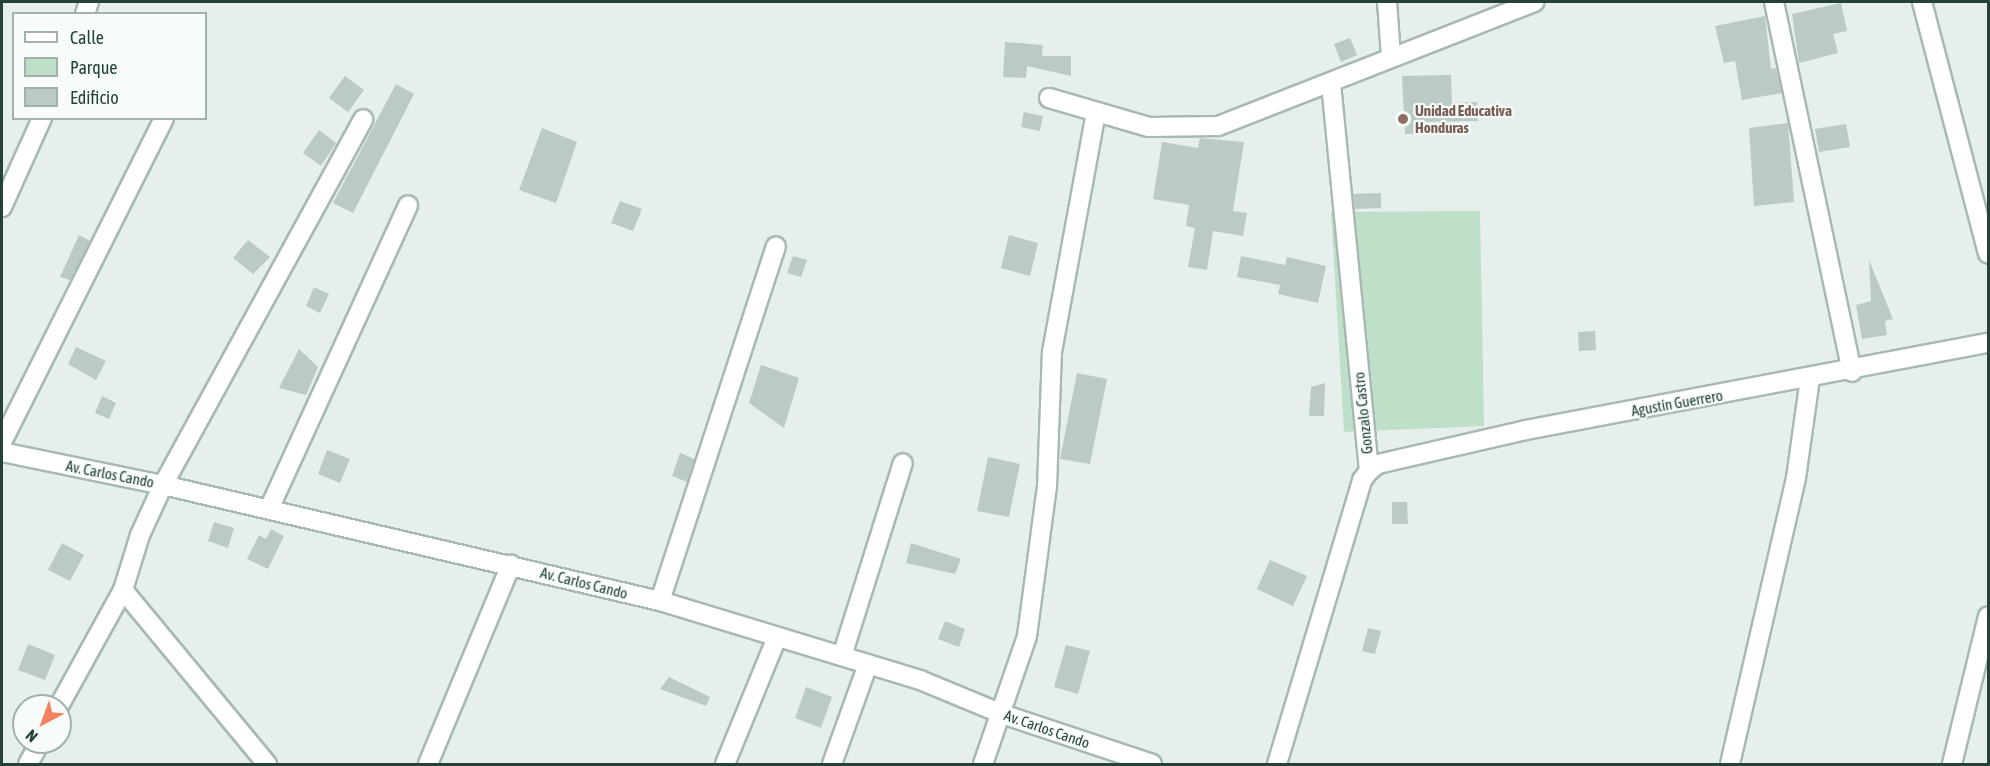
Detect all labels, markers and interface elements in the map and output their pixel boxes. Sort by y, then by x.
legend [12,12,207,120]
text: Calle [70,27,104,48]
text: Parque [70,57,118,78]
text: Edificio [70,87,119,108]
place label: Unidad Educativa Honduras [1415,101,1512,136]
marker: Unidad Educativa Honduras [1396,112,1410,126]
street label: Gonzalo Castro [1350,371,1376,455]
street label: Agustín Guerrero [1630,386,1724,420]
street label: Av. Carlos Cando [64,457,156,491]
street label: Av. Carlos Cando [538,563,630,603]
north arrow [12,694,72,754]
street label: Av. Carlos Cando [1002,706,1092,752]
text: N [22,726,41,746]

